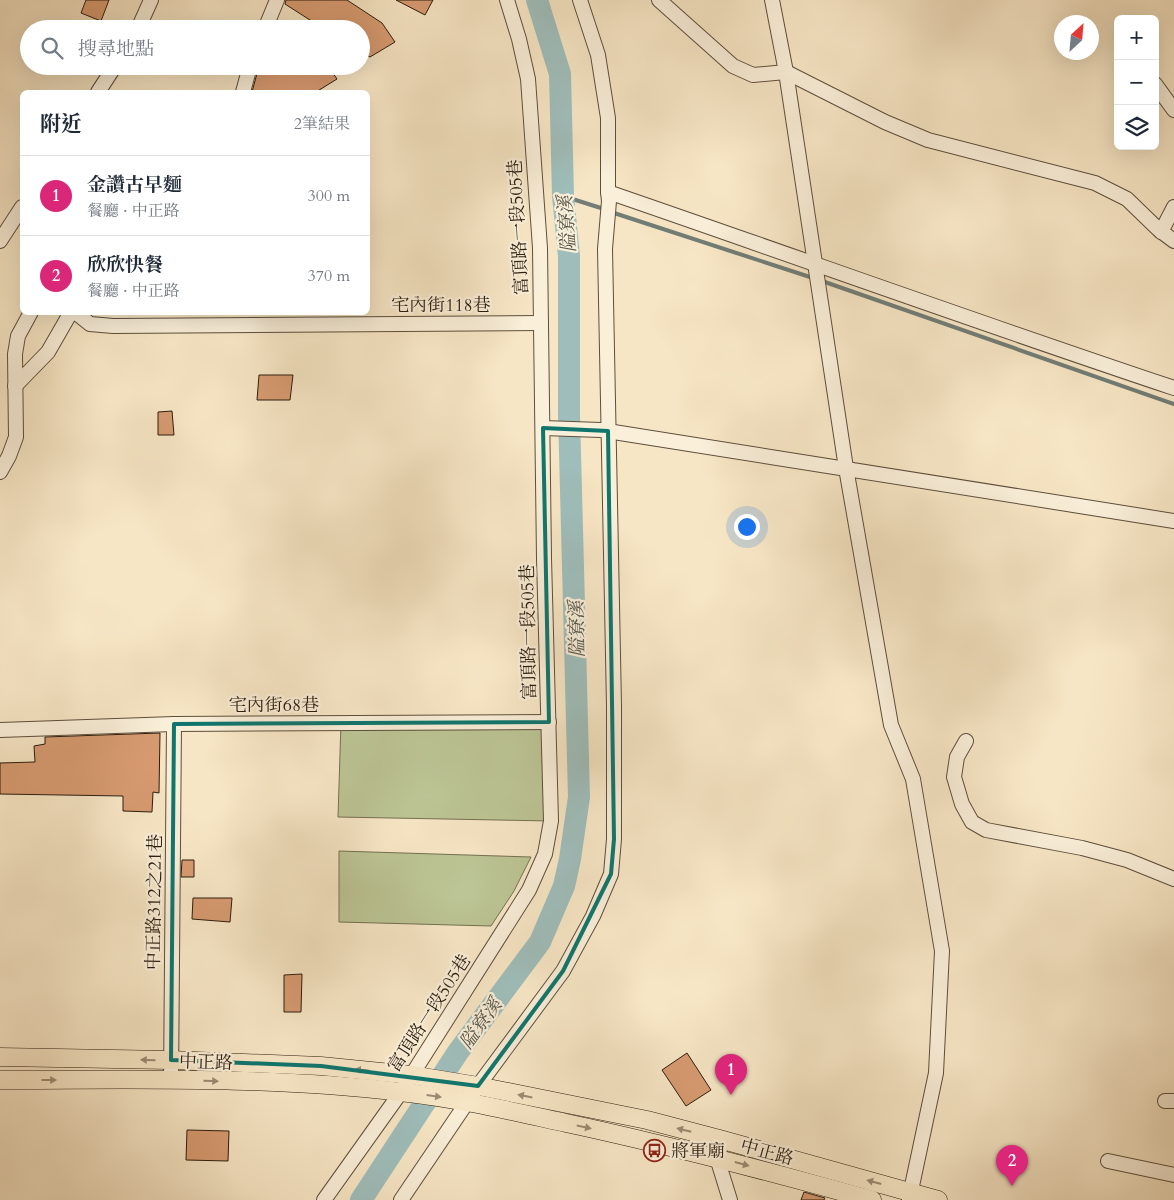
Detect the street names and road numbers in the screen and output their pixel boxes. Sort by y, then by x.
street label: 富頂路一段505巷 [502,159,535,295]
street label: 宅內街118巷 [391,293,491,318]
street label: 富頂路一段505巷 [515,564,542,700]
street label: 宅內街68巷 [229,693,319,718]
street label: 中正路312之21巷 [141,834,168,970]
street label: 富頂路一段505巷 [382,950,477,1077]
street label: 中正路 [179,1049,233,1076]
street label: 中正路 [738,1133,796,1172]

